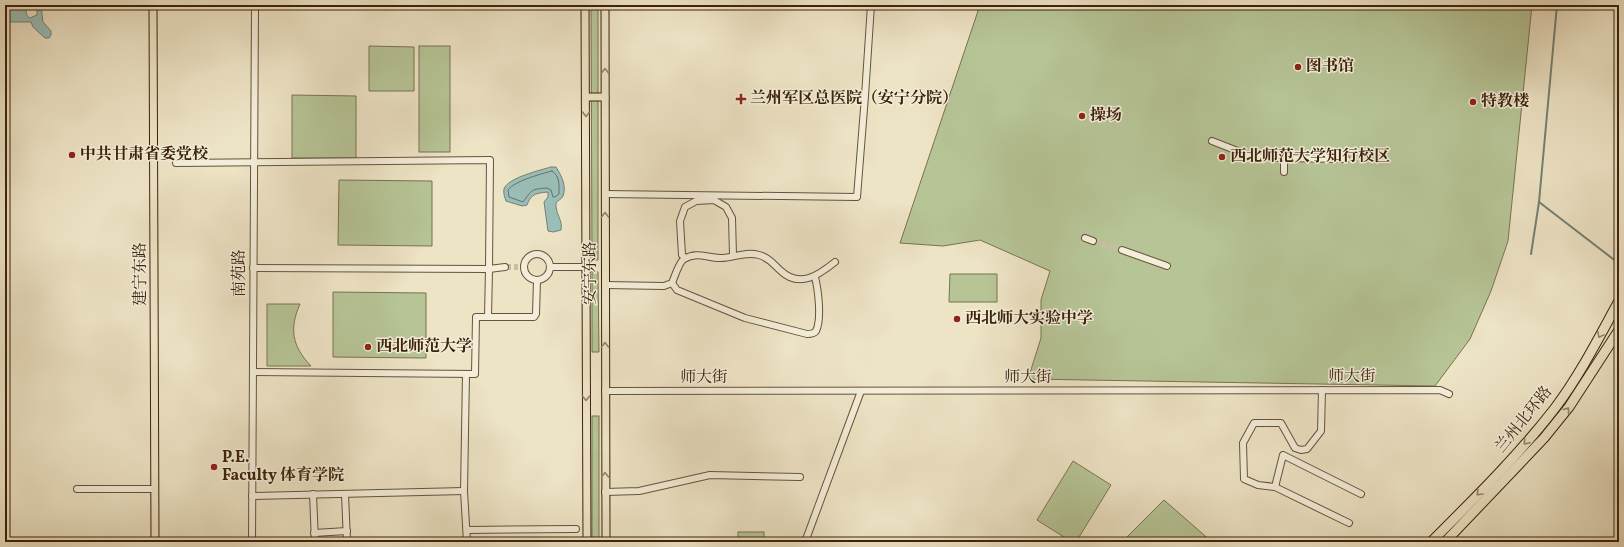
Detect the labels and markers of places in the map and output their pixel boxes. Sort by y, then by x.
place label: 图书馆 [1306,56,1354,78]
marker: 图书馆 [1293,62,1303,72]
place label: 兰州军区总医院（安宁分院） [750,88,958,110]
place label: 特教楼 [1481,91,1529,113]
marker: 兰州军区总医院（安宁分院） [735,93,747,105]
marker: 特教楼 [1468,97,1478,107]
place label: 操场 [1090,105,1122,127]
marker: 操场 [1077,111,1087,121]
place label: 中共甘肃省委党校 [80,144,208,166]
place label: 西北师范大学知行校区 [1230,146,1390,168]
marker: 中共甘肃省委党校 [67,150,77,160]
marker: 西北师范大学知行校区 [1217,152,1227,162]
place label: 西北师大实验中学 [965,308,1093,330]
marker: 西北师大实验中学 [952,314,962,324]
place label: 西北师范大学 [376,336,472,358]
marker: 西北师范大学 [363,342,373,352]
place label: P.E. Faculty 体育学院 [222,447,344,487]
marker: P.E. Faculty 体育学院 [209,462,219,472]

